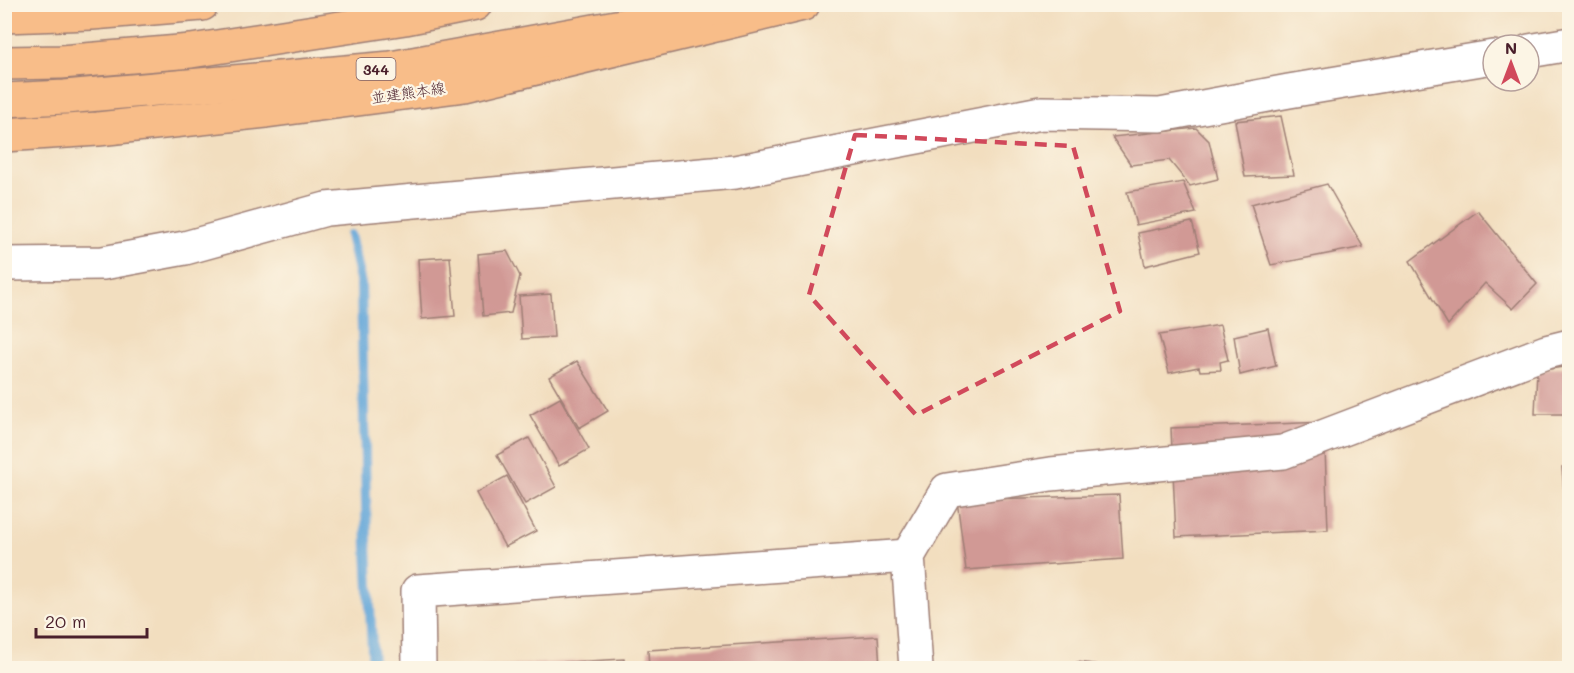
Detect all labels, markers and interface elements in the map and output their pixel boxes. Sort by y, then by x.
north arrow [1481,33,1541,93]
text: N [1505,37,1517,58]
road number: 344 [356,58,395,80]
street label: 並建熊本線 [369,77,447,107]
scale bar [36,601,147,639]
text: 20 m [45,609,86,633]

